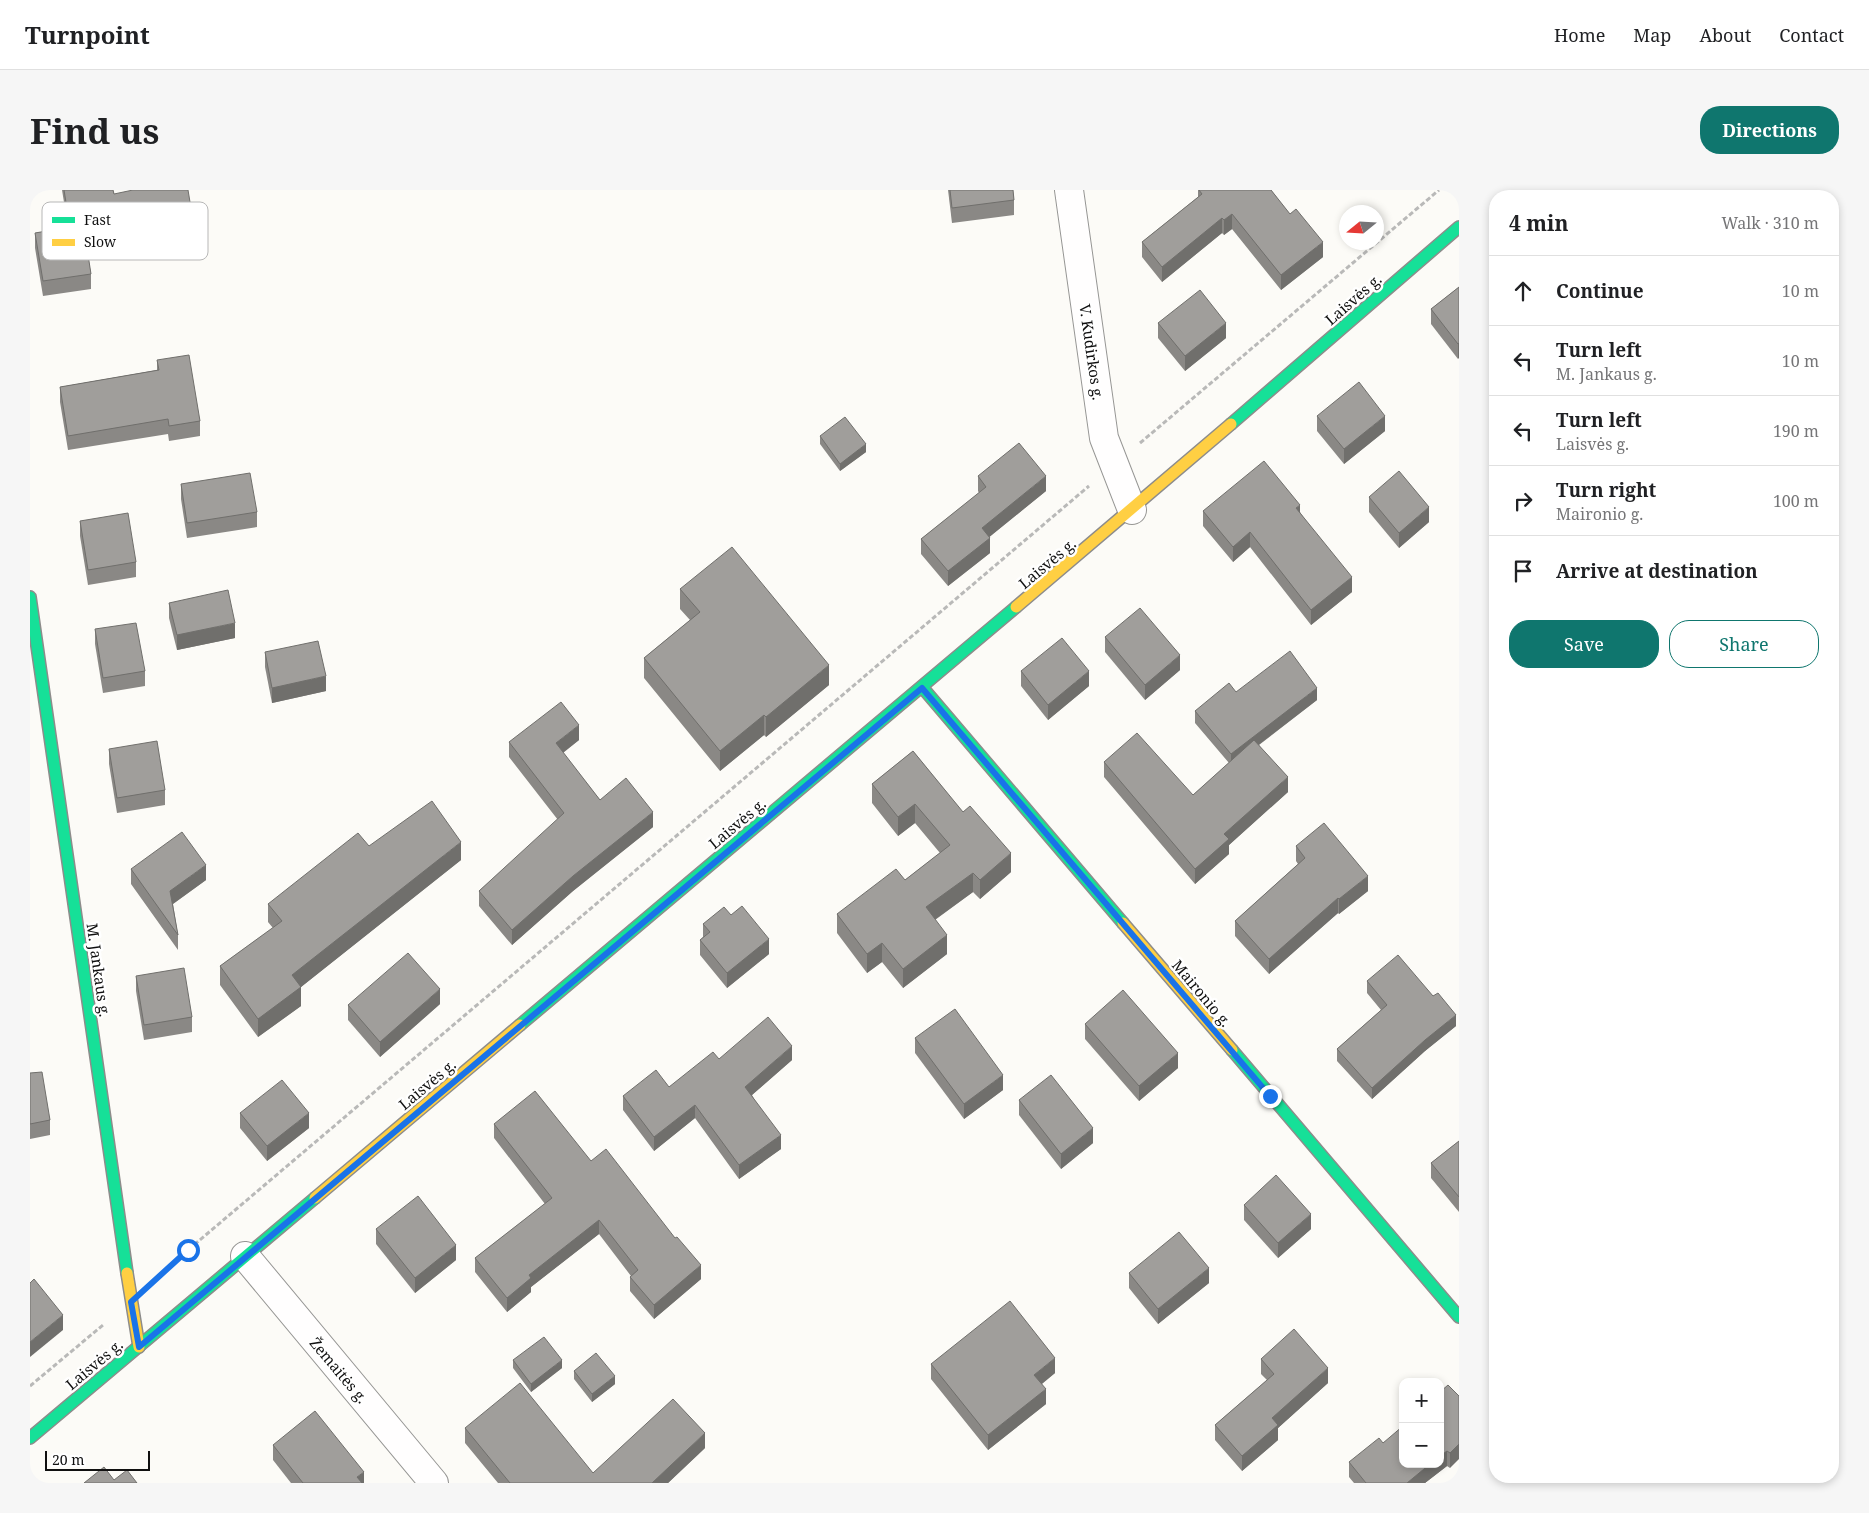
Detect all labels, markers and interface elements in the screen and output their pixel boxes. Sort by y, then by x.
text: Turnpoint [25,18,150,51]
text: Home [1554,23,1605,47]
text: Map [1633,23,1671,47]
text: About [1699,23,1751,47]
text: Contact [1779,23,1844,47]
button: Directions [1700,106,1839,154]
text: Find us [30,107,159,154]
legend [42,202,208,260]
north arrow [1339,205,1384,250]
text: 4 min [1509,209,1568,237]
text: Fast [84,210,111,229]
text: Walk · 310 m [1722,212,1819,234]
text: Slow [84,232,117,251]
street label: Laisvės g. [1321,269,1385,329]
icon: ahead [1509,277,1537,305]
text: Continue [1556,278,1644,304]
text: 10 m [1782,280,1819,302]
street label: V. Kudirkos g. [1075,303,1109,401]
text: Turn left [1556,337,1642,363]
icon: left [1509,347,1537,375]
text: 10 m [1782,350,1819,372]
text: M. Jankaus g. [1556,363,1657,385]
text: Turn left [1556,407,1642,433]
icon: left [1509,417,1537,445]
text: 190 m [1773,420,1819,442]
text: Laisvės g. [1556,433,1629,455]
text: Turn right [1556,477,1656,503]
icon: right [1509,487,1537,515]
text: 100 m [1773,490,1819,512]
text: Maironio g. [1556,503,1643,525]
street label: Laisvės g. [1014,533,1080,593]
icon: arrive [1509,557,1537,585]
text: Arrive at destination [1556,558,1758,584]
button: Save [1509,620,1659,668]
button: Share [1669,620,1819,668]
street label: Laisvės g. [704,793,770,853]
street label: M. Jankaus g. [83,922,115,1018]
street label: Maironio g. [1168,955,1236,1031]
street label: Laisvės g. [394,1054,460,1114]
route end [1259,1085,1282,1108]
route start [177,1239,200,1262]
street label: Žemaitės g. [306,1333,372,1407]
street label: Laisvės g. [61,1334,127,1394]
map controls [1399,1378,1444,1468]
button: + [1399,1378,1444,1423]
button: − [1399,1423,1444,1468]
scale bar [45,1448,150,1471]
text: 20 m [52,1450,85,1469]

